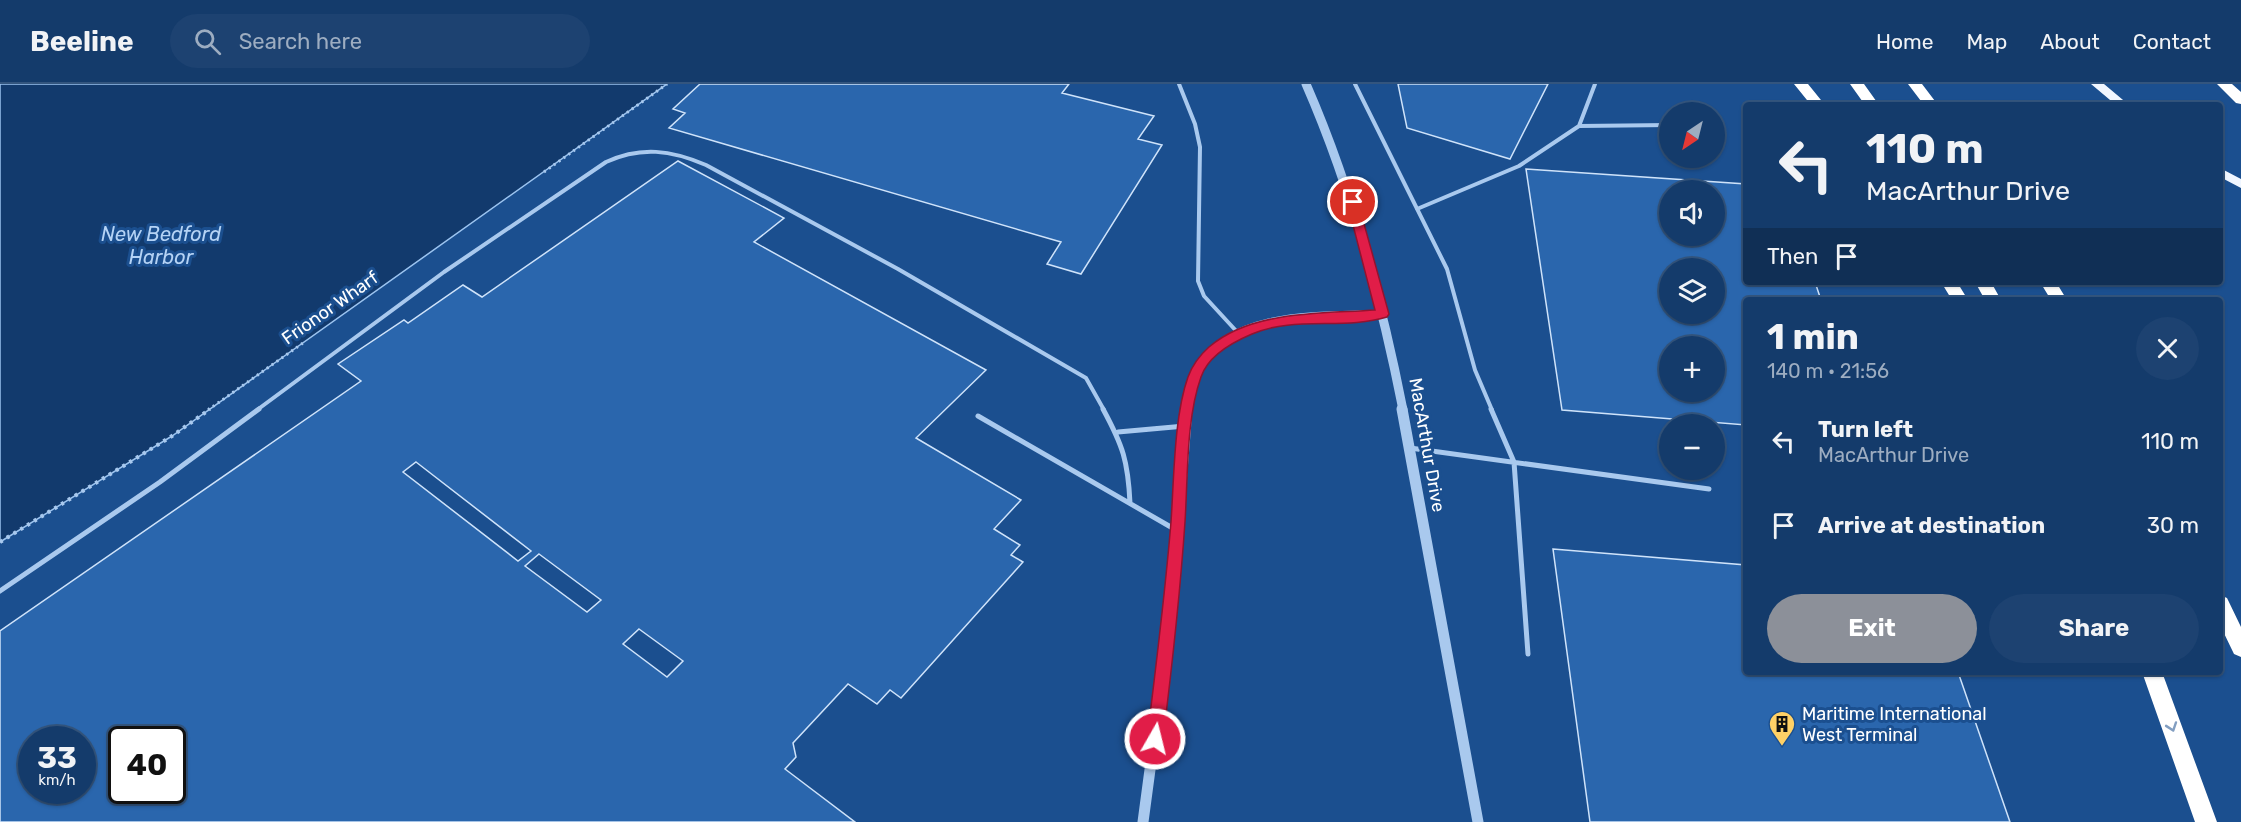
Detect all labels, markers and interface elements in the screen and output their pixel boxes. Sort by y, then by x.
search box [170,14,590,68]
text: Beeline [30,25,134,58]
icon: search [191,25,224,58]
text: Search here [239,28,362,55]
text: Home [1876,29,1933,54]
text: Map [1966,29,2007,54]
text: About [2040,29,2100,54]
text: Contact [2133,29,2211,54]
north arrow [1659,102,1725,168]
map controls [1659,102,1725,480]
text: 110 m [1866,124,1984,174]
icon: left [1767,126,1845,204]
text: MacArthur Drive [1866,175,2070,207]
pin [1327,176,1378,227]
button: sound [1659,180,1725,246]
icon: arrive [1336,185,1369,218]
water label: New Bedford Harbor [101,222,222,269]
icon: arrive [1830,240,1863,273]
text: Then [1767,243,1818,270]
button: layers [1659,258,1725,324]
street label: Frionor Wharf [278,267,383,349]
text: 1 min [1767,315,1859,358]
button: close [2136,317,2199,380]
button: + [1659,336,1725,402]
text: 140 m · 21:56 [1767,359,1889,383]
street label: MacArthur Drive [1404,376,1450,514]
button: − [1659,414,1725,480]
text: Turn left [1818,416,1913,443]
icon: left [1767,425,1800,458]
text: 110 m [2141,428,2199,455]
text: MacArthur Drive [1818,443,1969,467]
icon: arrive [1767,509,1800,542]
text: Arrive at destination [1818,512,2045,539]
text: 30 m [2147,512,2199,539]
button: Exit [1767,594,1977,663]
button: Share [1989,594,2199,663]
place label: Maritime International West Terminal [1802,703,1987,746]
position arrow [1123,707,1187,771]
building icon: Maritime International West Terminal [1767,709,1797,747]
one-way arrow [2164,721,2177,732]
speed limit sign: 40 [108,726,186,804]
text: 33 [37,740,77,776]
text: km/h [38,771,76,789]

